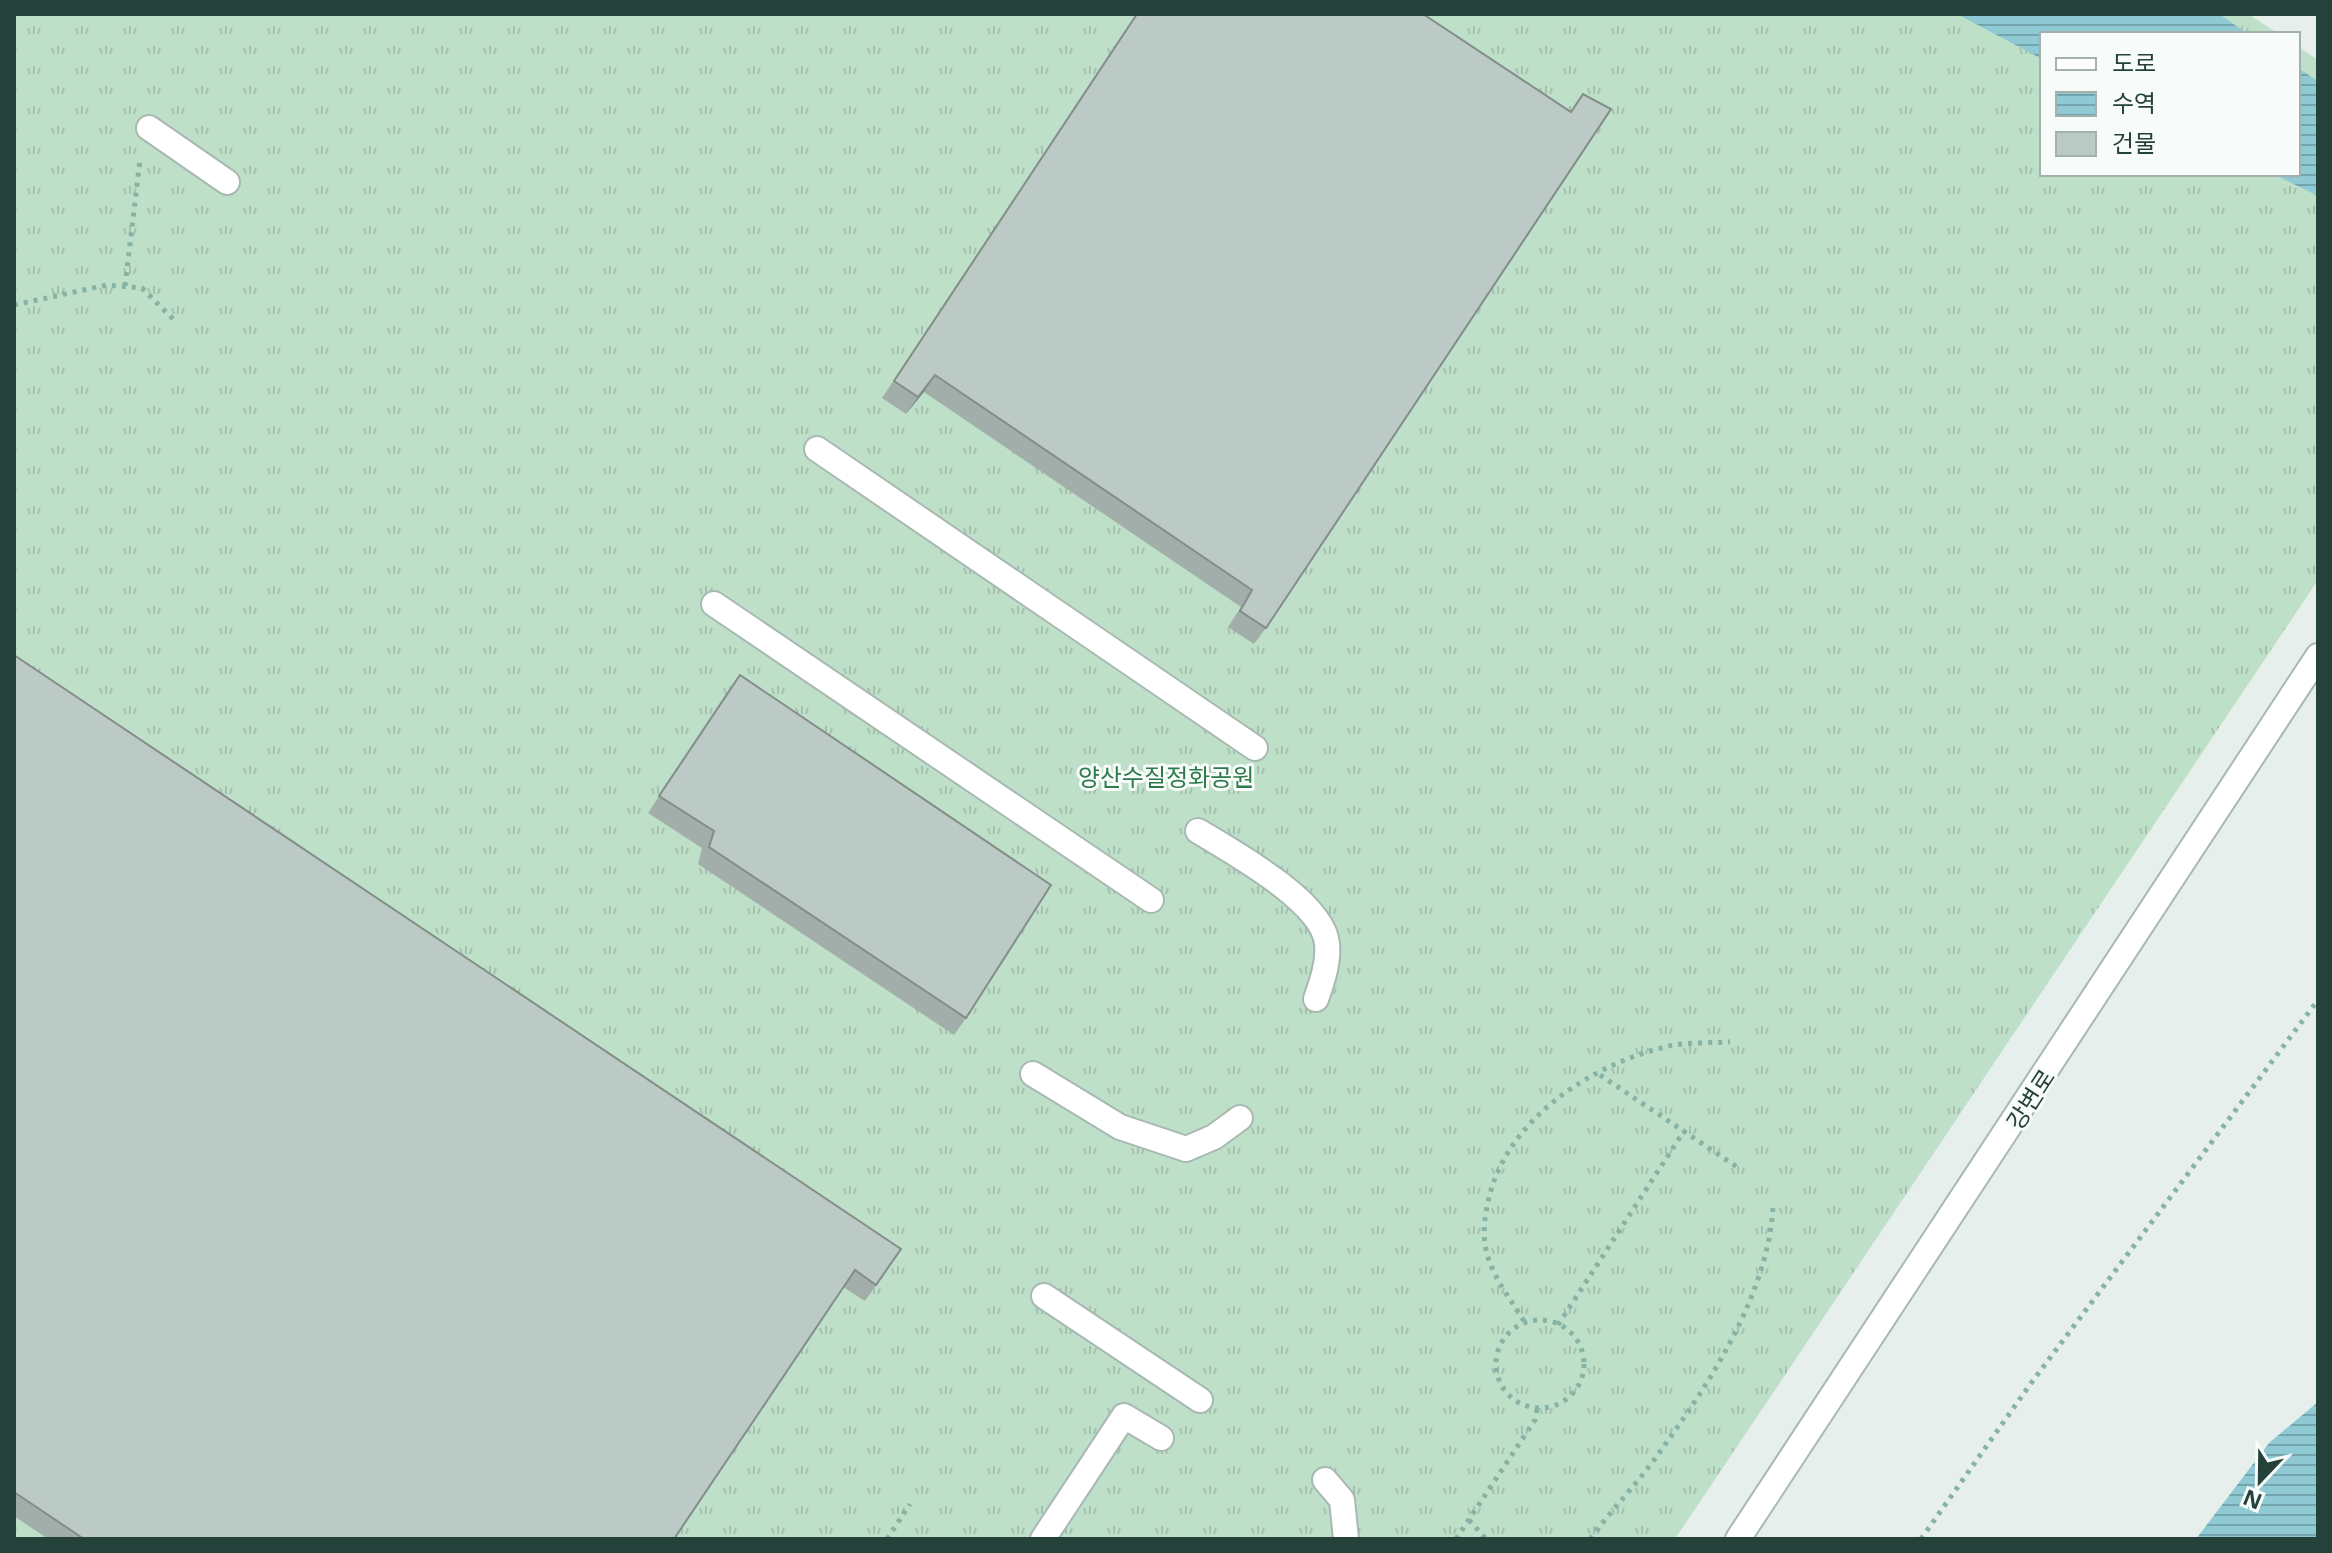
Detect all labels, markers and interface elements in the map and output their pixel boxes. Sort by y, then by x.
legend [2040,32,2300,176]
text: 도로 [2112,46,2156,79]
text: 수역 [2112,86,2156,119]
text: 건물 [2112,126,2156,159]
park label: 양산수질정화공원 [1078,760,1254,793]
street label: 강변로 [1998,1062,2062,1136]
north arrow [2220,1441,2300,1521]
text: N [2238,1483,2266,1518]

